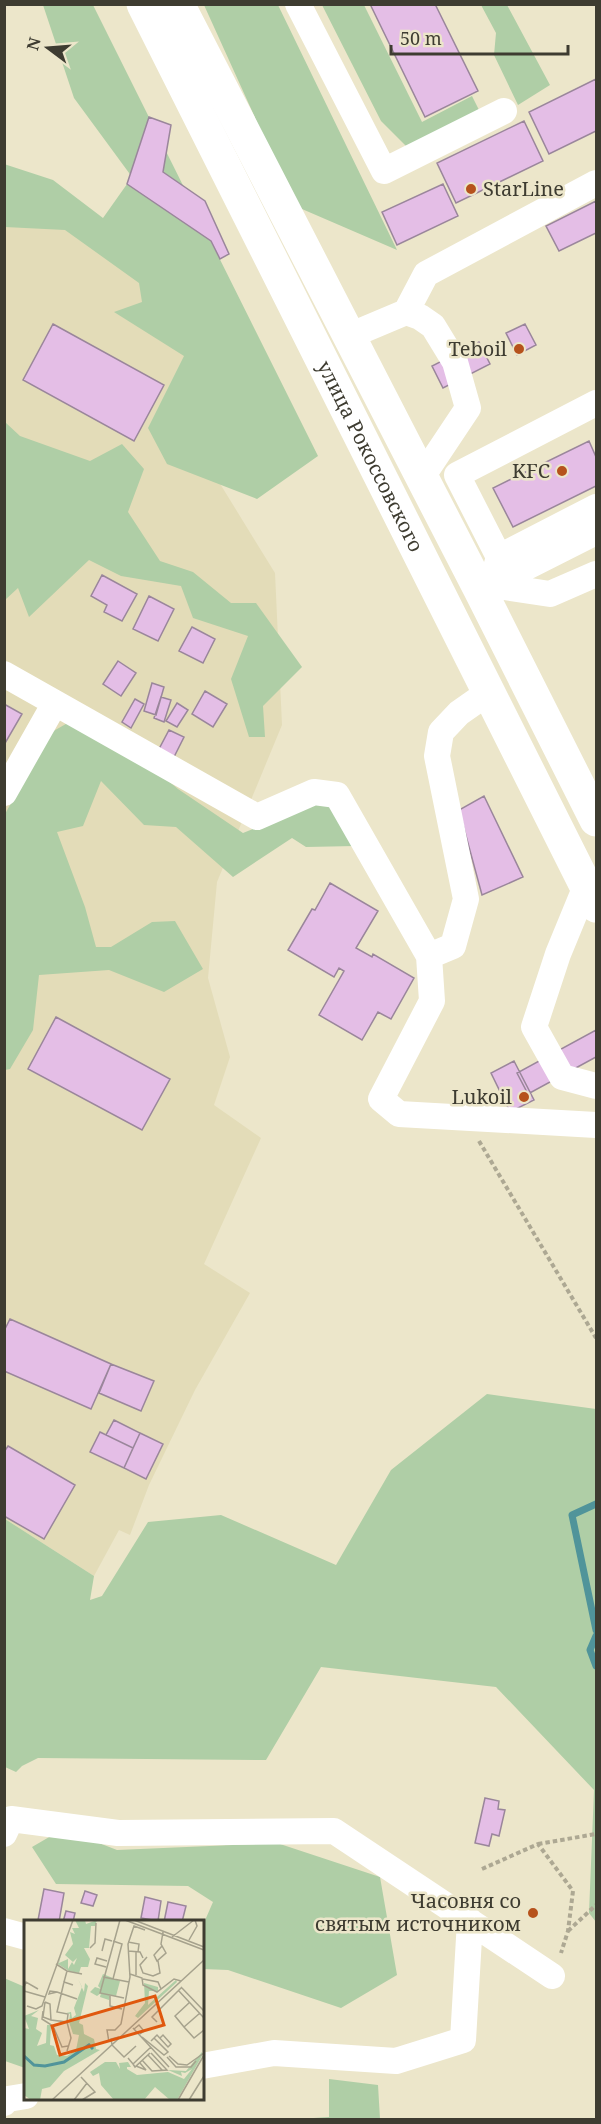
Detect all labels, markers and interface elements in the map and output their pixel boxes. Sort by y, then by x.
north arrow [18,18,78,78]
scale bar [391,18,568,56]
text: 50 m [400,26,442,50]
text: N [21,34,46,53]
place label: StarLine [483,175,564,202]
marker: StarLine [464,182,478,196]
place label: Teboil [449,335,507,362]
marker: Teboil [512,342,526,356]
street label: улица Рокоссовского [311,356,430,556]
place label: KFC [512,457,550,484]
marker: KFC [555,464,569,478]
place label: Lukoil [451,1083,512,1110]
marker: Lukoil [517,1090,531,1104]
place label: Часовня со святым источником [315,1887,521,1937]
marker: Часовня со святым источником [526,1906,540,1920]
inset map [24,1920,204,2100]

